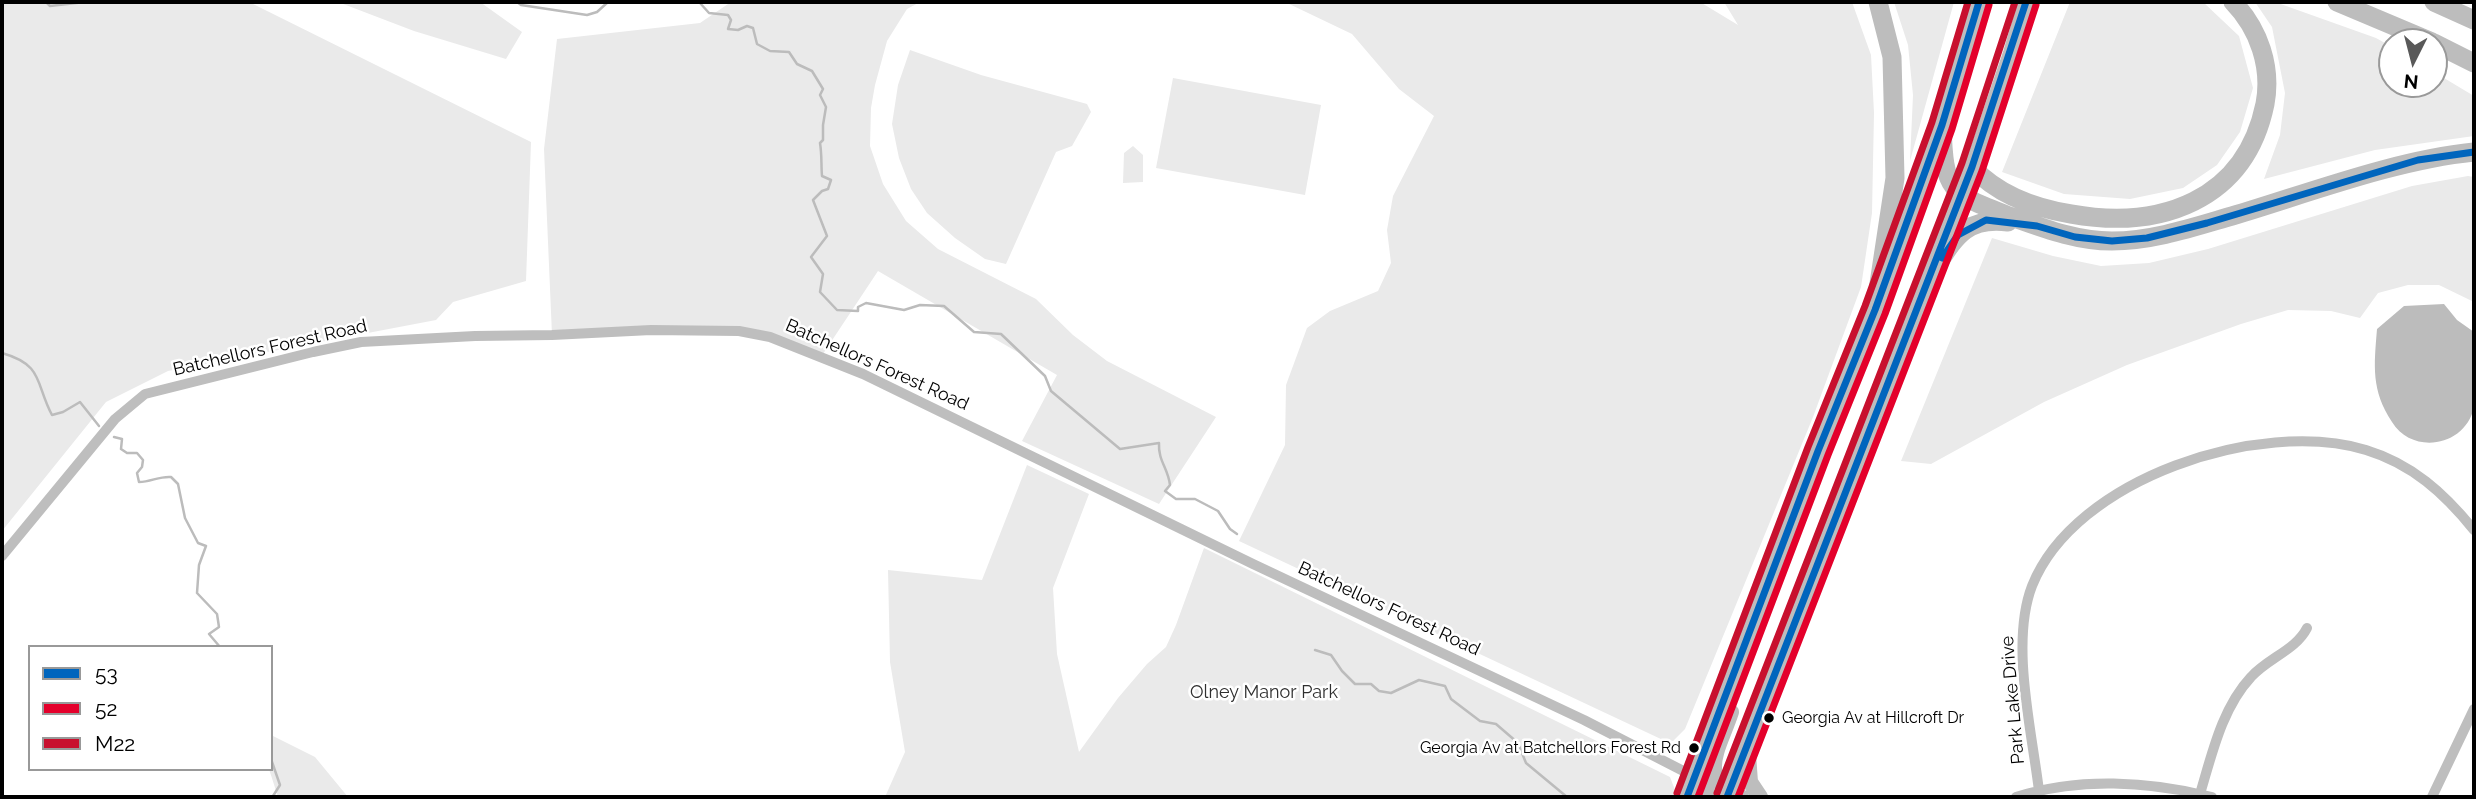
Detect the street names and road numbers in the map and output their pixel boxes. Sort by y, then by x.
street label: Batchellors Forest Road [171,315,369,381]
street label: Batchellors Forest Road [782,315,972,415]
street label: Batchellors Forest Road [1295,557,1483,661]
street label: Park Lake Drive [1997,635,2029,765]

